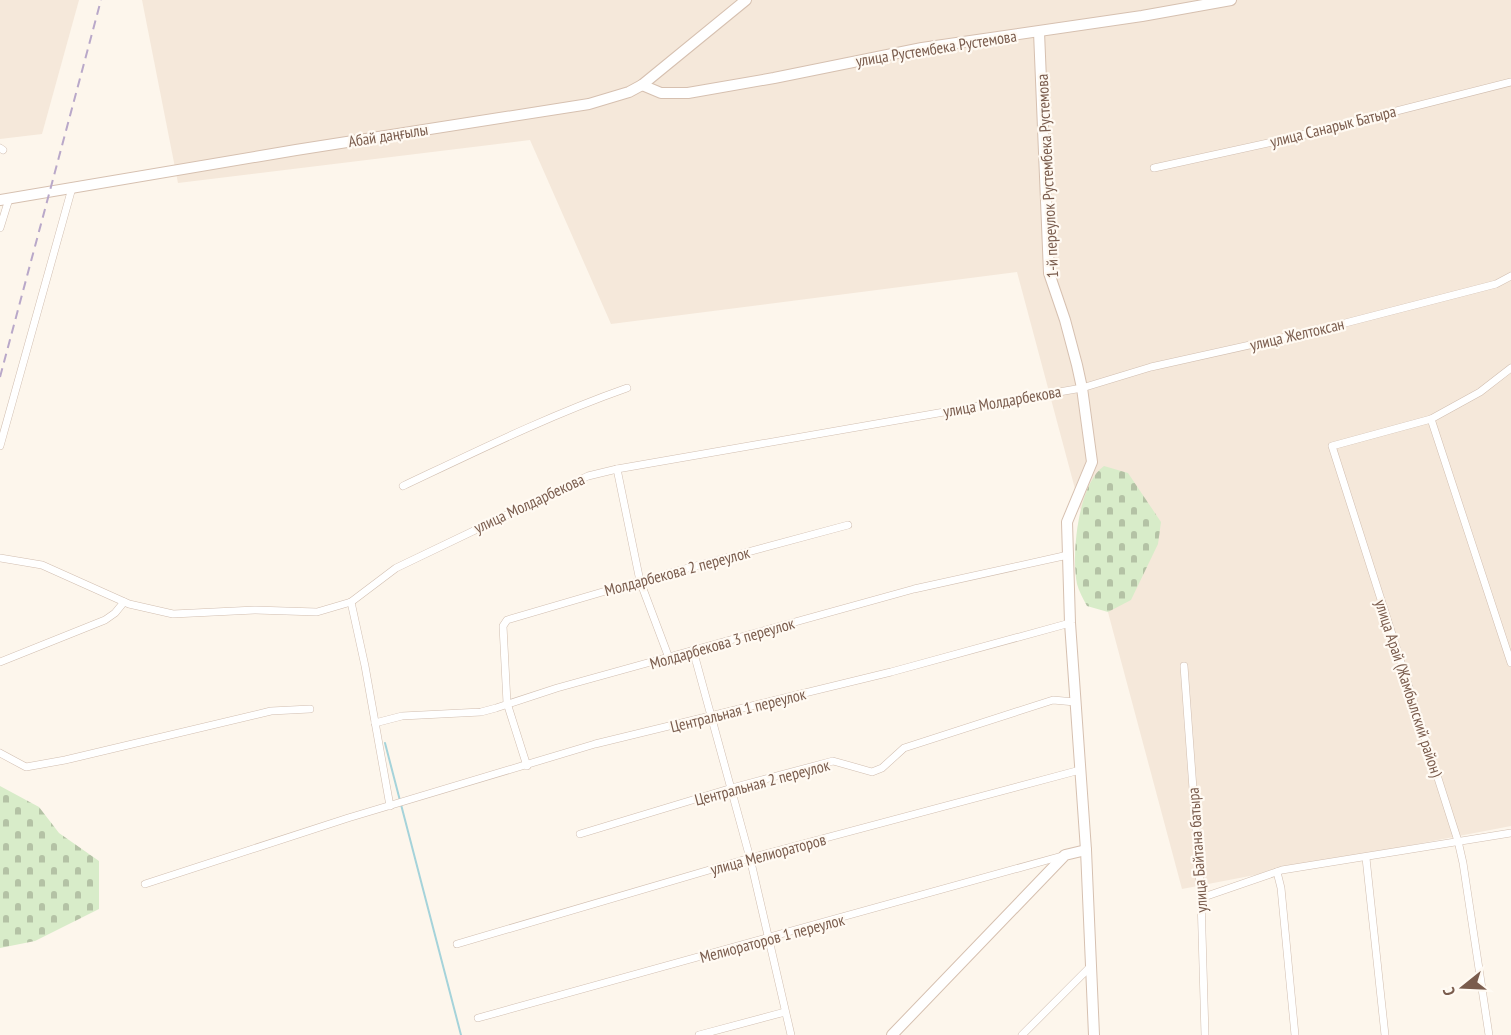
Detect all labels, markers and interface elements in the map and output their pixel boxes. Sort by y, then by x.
street label: улица Рустембека Рустемова [854,25,1018,71]
street label: 1-й переулок Рустембека Рустемова [1032,73,1062,279]
street label: улица Санарык Батыра [1268,101,1398,151]
street label: Абай даңғылы [347,119,429,151]
street label: улица Желтоксан [1248,313,1346,355]
street label: улица Молдарбекова [941,381,1063,421]
street label: улица Молдарбекова [471,469,587,537]
street label: Молдарбекова 2 переулок [602,542,753,600]
street label: улица Арай (Жамбылский район) [1371,597,1447,780]
street label: Молдарбекова 3 переулок [647,613,797,673]
street label: Центральная 1 переулок [668,683,809,737]
street label: Центральная 2 переулок [692,754,832,810]
street label: улица Байтана батыра [1183,787,1211,913]
street label: улица Мелиораторов [708,829,828,879]
street label: Мелиораторов 1 переулок [698,909,847,967]
north arrow [1433,957,1493,1017]
text: С [1438,984,1459,998]

